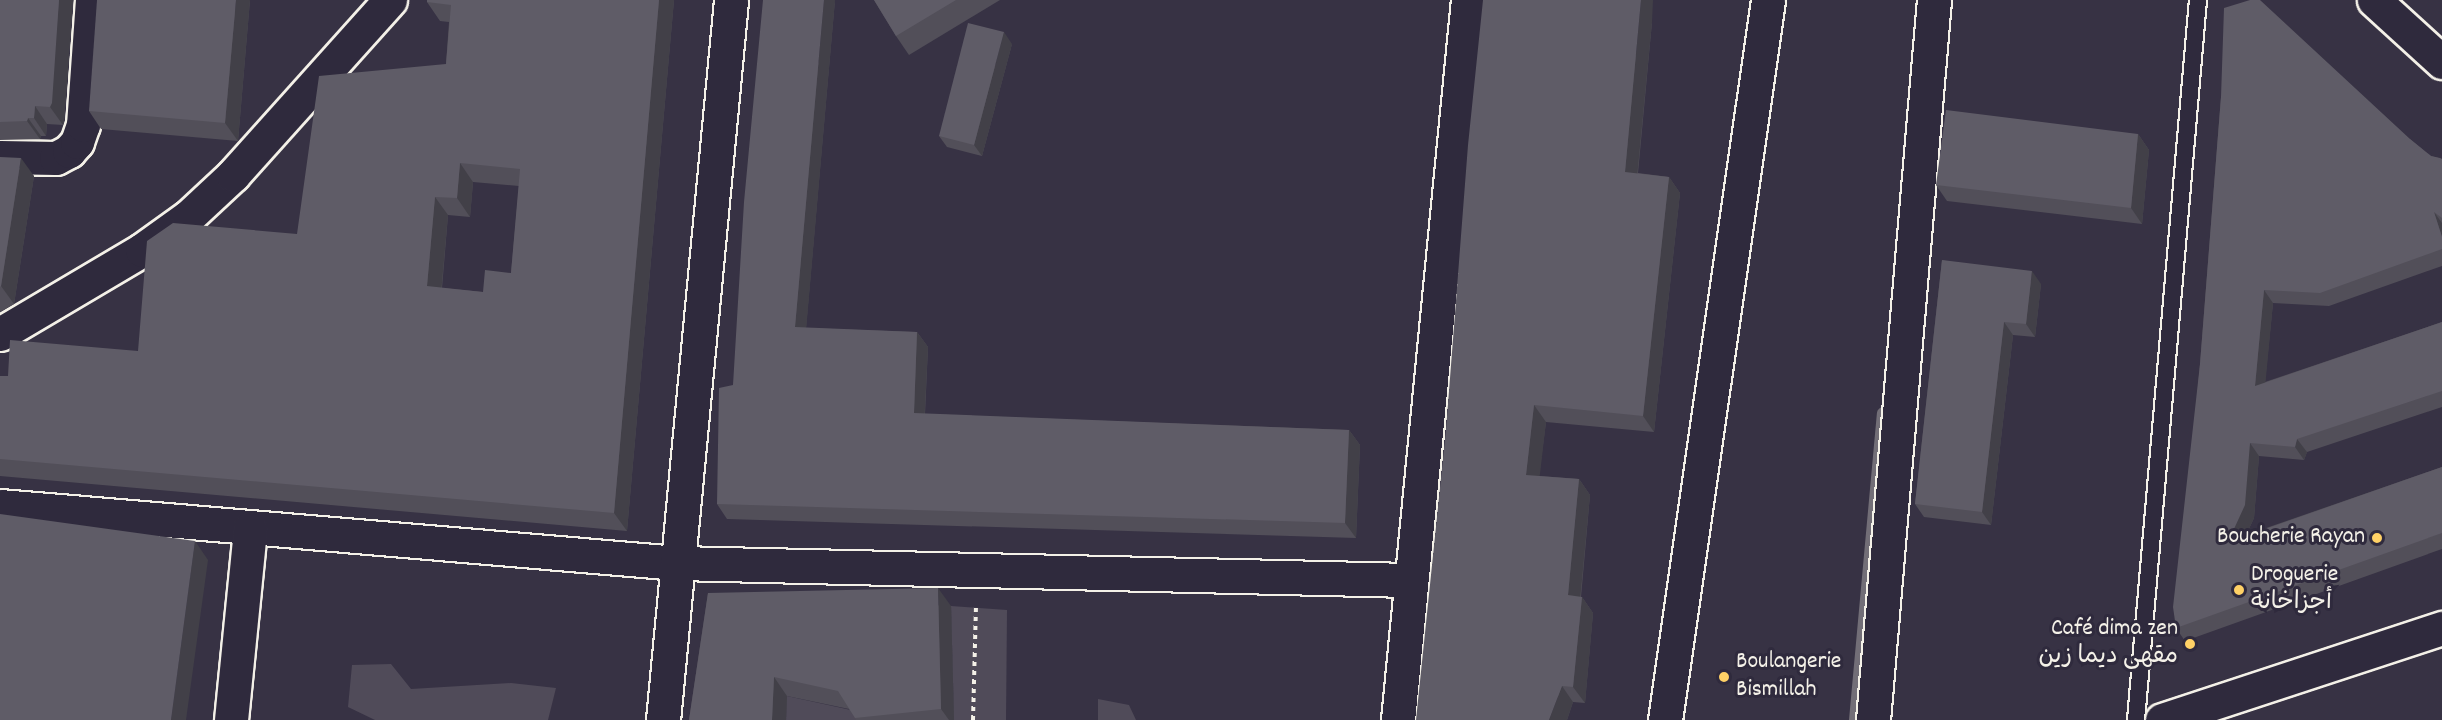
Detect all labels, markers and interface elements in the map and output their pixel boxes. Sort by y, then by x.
place label: Boucherie Rayan [2217,524,2365,552]
marker: Boucherie Rayan [2370,531,2384,545]
place label: Droguerie أجزاخانة [2251,562,2338,618]
marker: Droguerie أجزاخانة [2232,583,2246,597]
place label: Café dima zen مقهى ديما زين [2038,616,2178,672]
marker: Café dima zen مقهى ديما زين [2183,637,2197,651]
place label: Boulangerie Bismillah [1736,649,1841,705]
marker: Boulangerie Bismillah [1717,670,1731,684]

